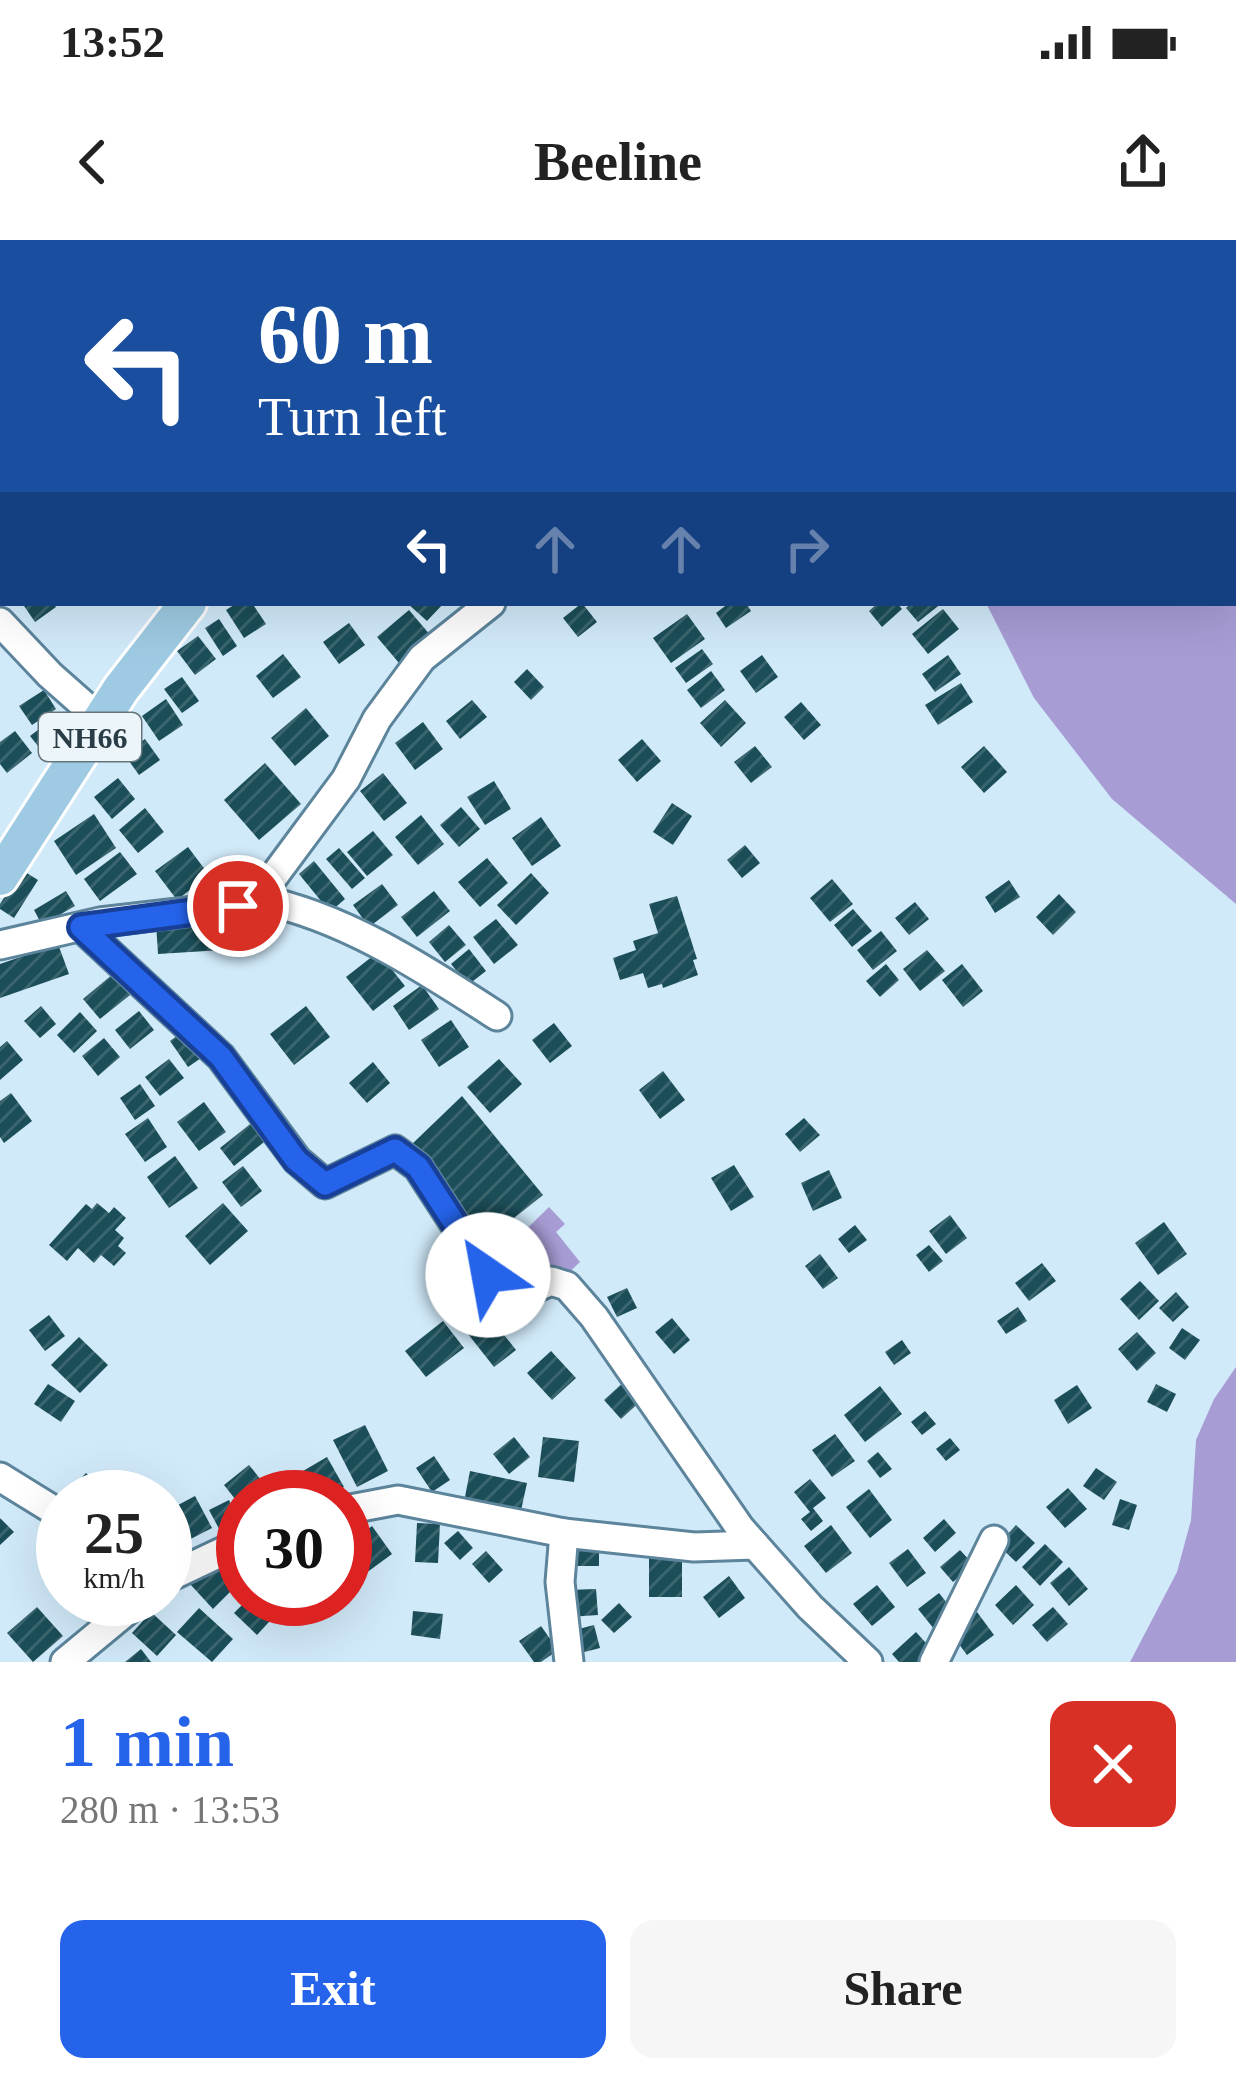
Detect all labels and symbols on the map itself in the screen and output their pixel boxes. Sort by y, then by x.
road number: NH66 [39,713,141,761]
pin [187,855,289,957]
position arrow [425,1212,551,1338]
speed limit sign: 30 [216,1470,372,1626]

